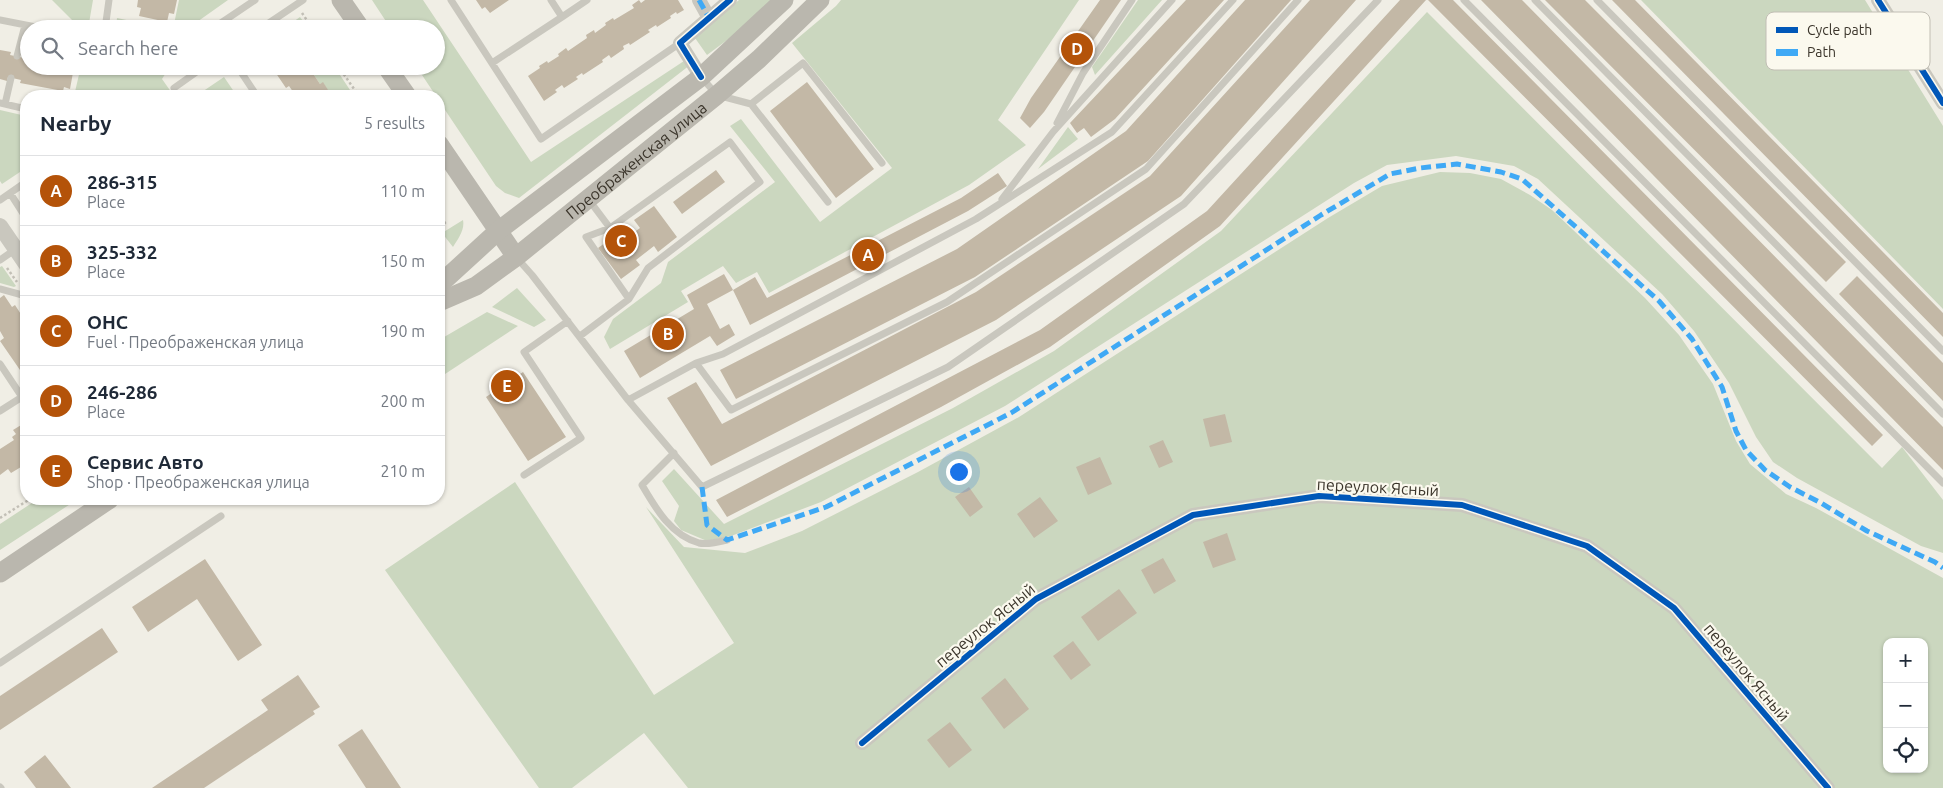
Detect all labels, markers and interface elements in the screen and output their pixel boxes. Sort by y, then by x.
legend [1766,12,1930,70]
search box [20,20,445,75]
text: Cycle path [1807,22,1872,38]
pin: D [1061,30,1093,68]
icon: search [38,34,66,62]
text: Search here [78,37,178,59]
text: Path [1807,44,1836,60]
street label: Преображенская улица [562,98,710,222]
text: Nearby [40,111,111,135]
text: 5 results [364,114,425,132]
text: 286-315 [87,171,158,193]
text: A [50,182,62,200]
text: 110 m [380,182,425,200]
text: Place [87,193,125,211]
pin: C [605,222,637,260]
pin: A [852,236,884,274]
text: 325-332 [87,241,158,263]
text: B [51,252,61,270]
text: 150 m [380,252,425,270]
text: Place [87,263,125,281]
text: ОНС [87,311,128,333]
pin: B [652,315,684,353]
text: C [51,322,61,340]
text: 190 m [380,322,425,340]
text: Fuel · Преображенская улица [87,333,304,351]
pin: E [491,367,523,405]
text: 246-286 [87,381,158,403]
text: D [50,392,62,410]
text: 200 m [380,392,425,410]
text: Place [87,403,125,421]
text: Сервис Авто [87,451,204,473]
your location [946,459,972,485]
text: E [51,462,61,480]
text: 210 m [380,462,425,480]
text: Shop · Преображенская улица [87,473,310,491]
street label: переулок Ясный [1316,475,1440,499]
street label: переулок Ясный [932,579,1038,671]
street label: переулок Ясный [1701,619,1793,725]
map controls [1883,638,1928,773]
button: + [1883,638,1928,683]
button: − [1883,683,1928,728]
button: locate [1883,728,1928,773]

